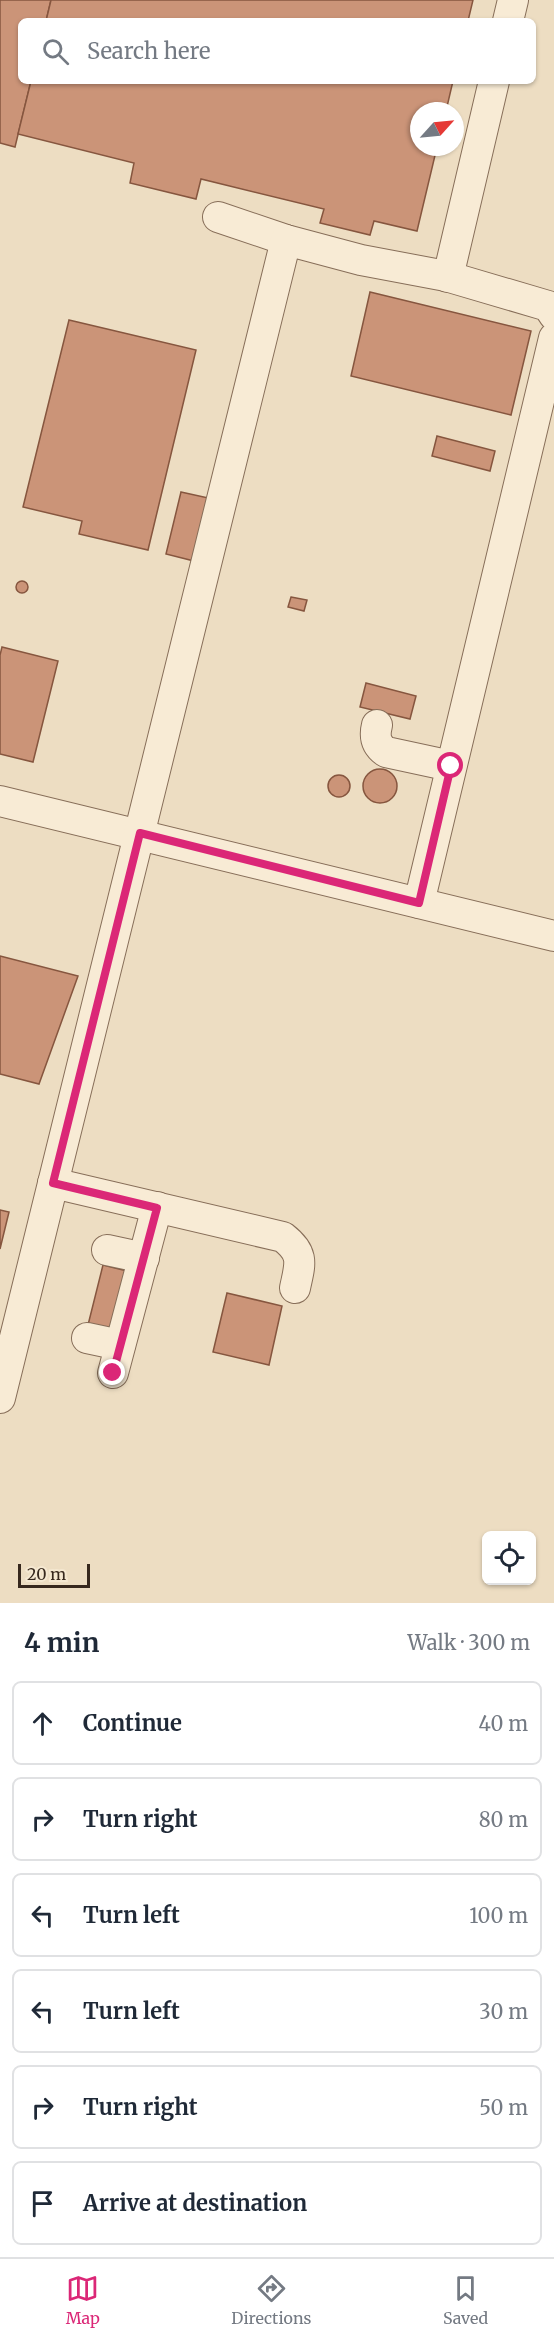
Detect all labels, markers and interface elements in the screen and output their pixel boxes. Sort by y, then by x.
search box [18,18,536,84]
icon: search [39,35,72,68]
text: Search here [87,37,210,65]
north arrow [410,102,464,156]
route start [437,752,463,778]
route end [99,1359,125,1385]
map controls [482,1531,536,1585]
button: locate [482,1531,536,1585]
scale bar [18,1561,90,1588]
text: 20 m [27,1564,66,1584]
text: 4 min [24,1626,99,1659]
text: Walk · 300 m [408,1630,530,1655]
icon: ahead [26,1707,59,1740]
text: Continue [83,1709,182,1737]
text: 40 m [478,1711,528,1736]
icon: right [26,1803,59,1836]
text: Turn right [83,1805,197,1833]
text: 80 m [479,1807,528,1832]
icon: left [26,1899,59,1932]
text: Turn left [83,1901,180,1929]
text: 100 m [469,1903,528,1928]
icon: left [26,1995,59,2028]
text: Turn left [83,1997,180,2025]
text: 30 m [479,1999,528,2024]
icon: right [26,2091,59,2124]
text: Turn right [83,2093,197,2121]
text: 50 m [479,2095,528,2120]
icon: arrive [26,2187,59,2220]
text: Arrive at destination [83,2189,307,2217]
tab: Map [66,2272,100,2328]
tab: Directions [231,2272,311,2328]
tab: Saved [443,2272,488,2328]

